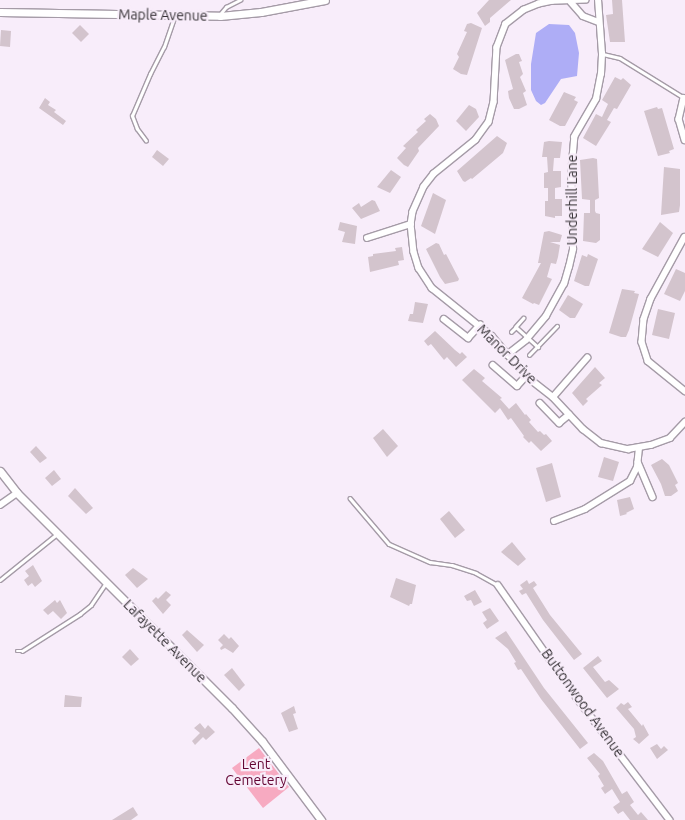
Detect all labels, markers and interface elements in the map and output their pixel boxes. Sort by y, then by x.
street label: Maple Avenue [118,6,208,24]
street label: Underhill Lane [564,155,580,245]
street label: Manor Drive [474,321,540,387]
street label: Lafayette Avenue [120,596,210,686]
street label: Buttonwood Avenue [538,646,628,760]
park label: Lent Cemetery [225,756,287,789]

